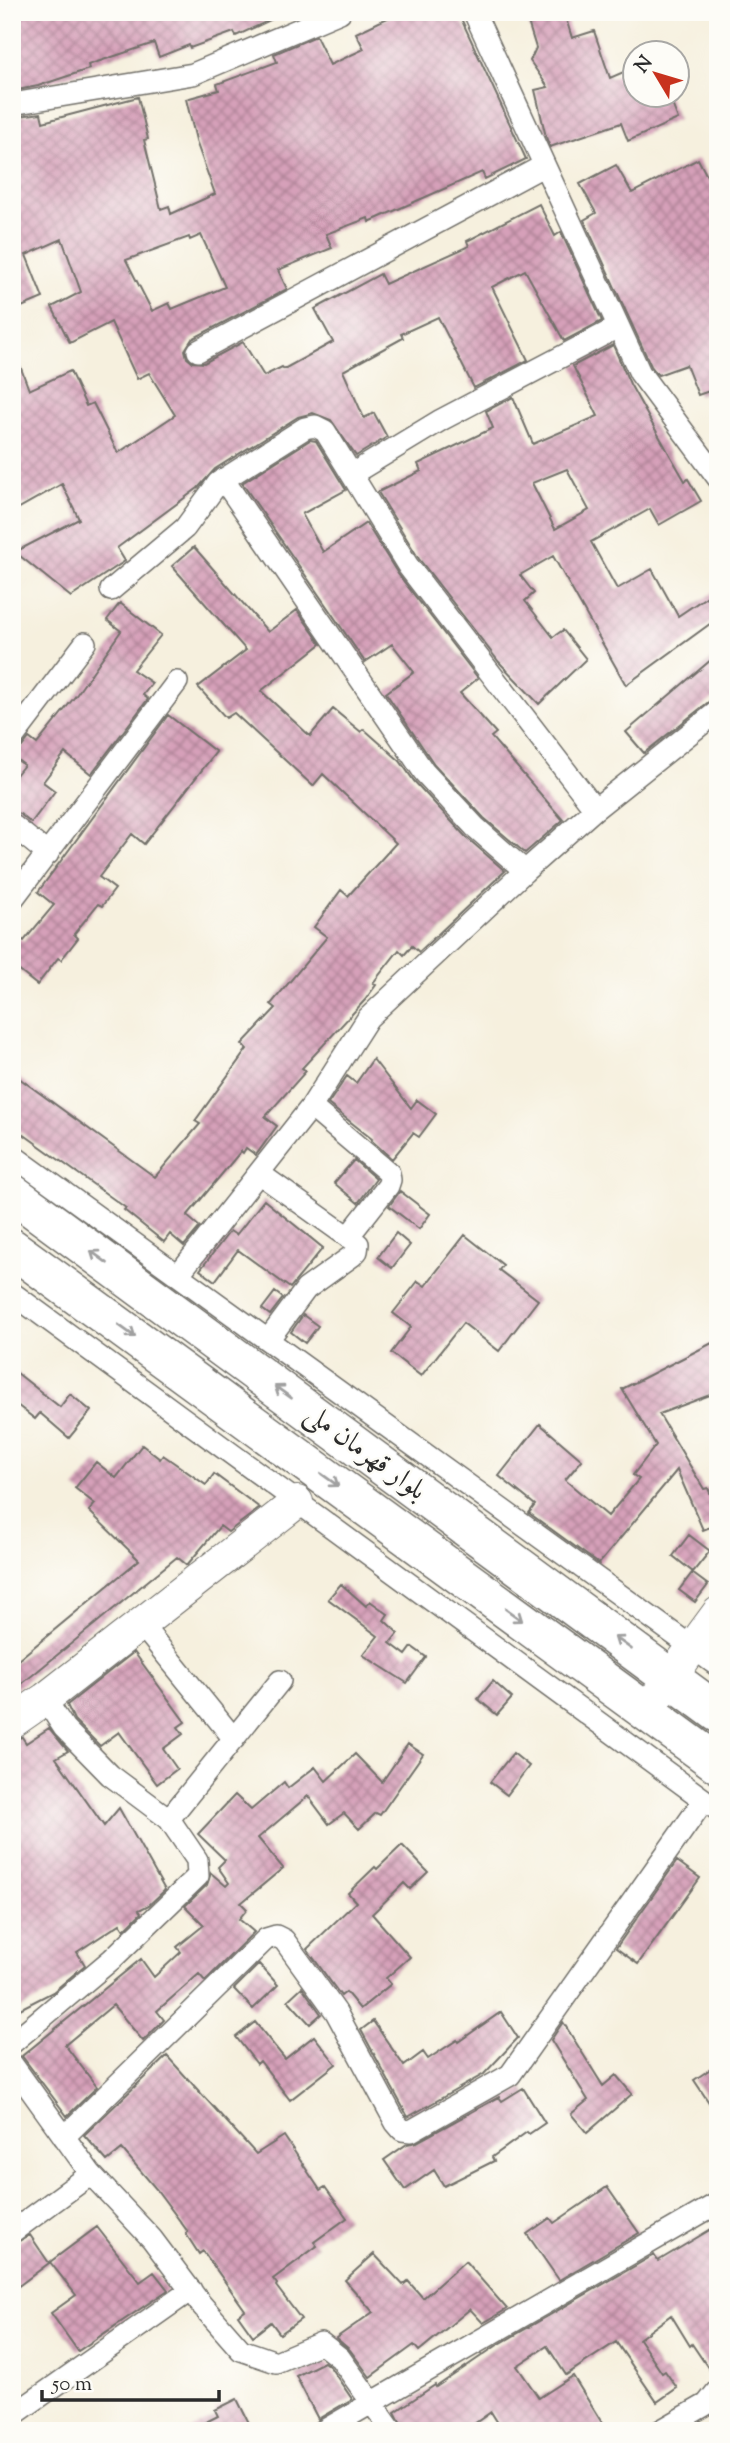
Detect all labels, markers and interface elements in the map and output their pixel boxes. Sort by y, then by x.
north arrow [622,38,692,108]
text: N [629,51,660,79]
one-way arrow [90,1250,109,1265]
one-way arrow [117,1324,136,1339]
one-way arrow [274,1384,292,1399]
street label: بلوار قهرمان ملی [296,1395,434,1511]
one-way arrow [320,1473,339,1488]
one-way arrow [504,1607,523,1622]
one-way arrow [614,1636,633,1651]
scale bar [42,2359,219,2403]
text: 50 m [51,2370,92,2400]

